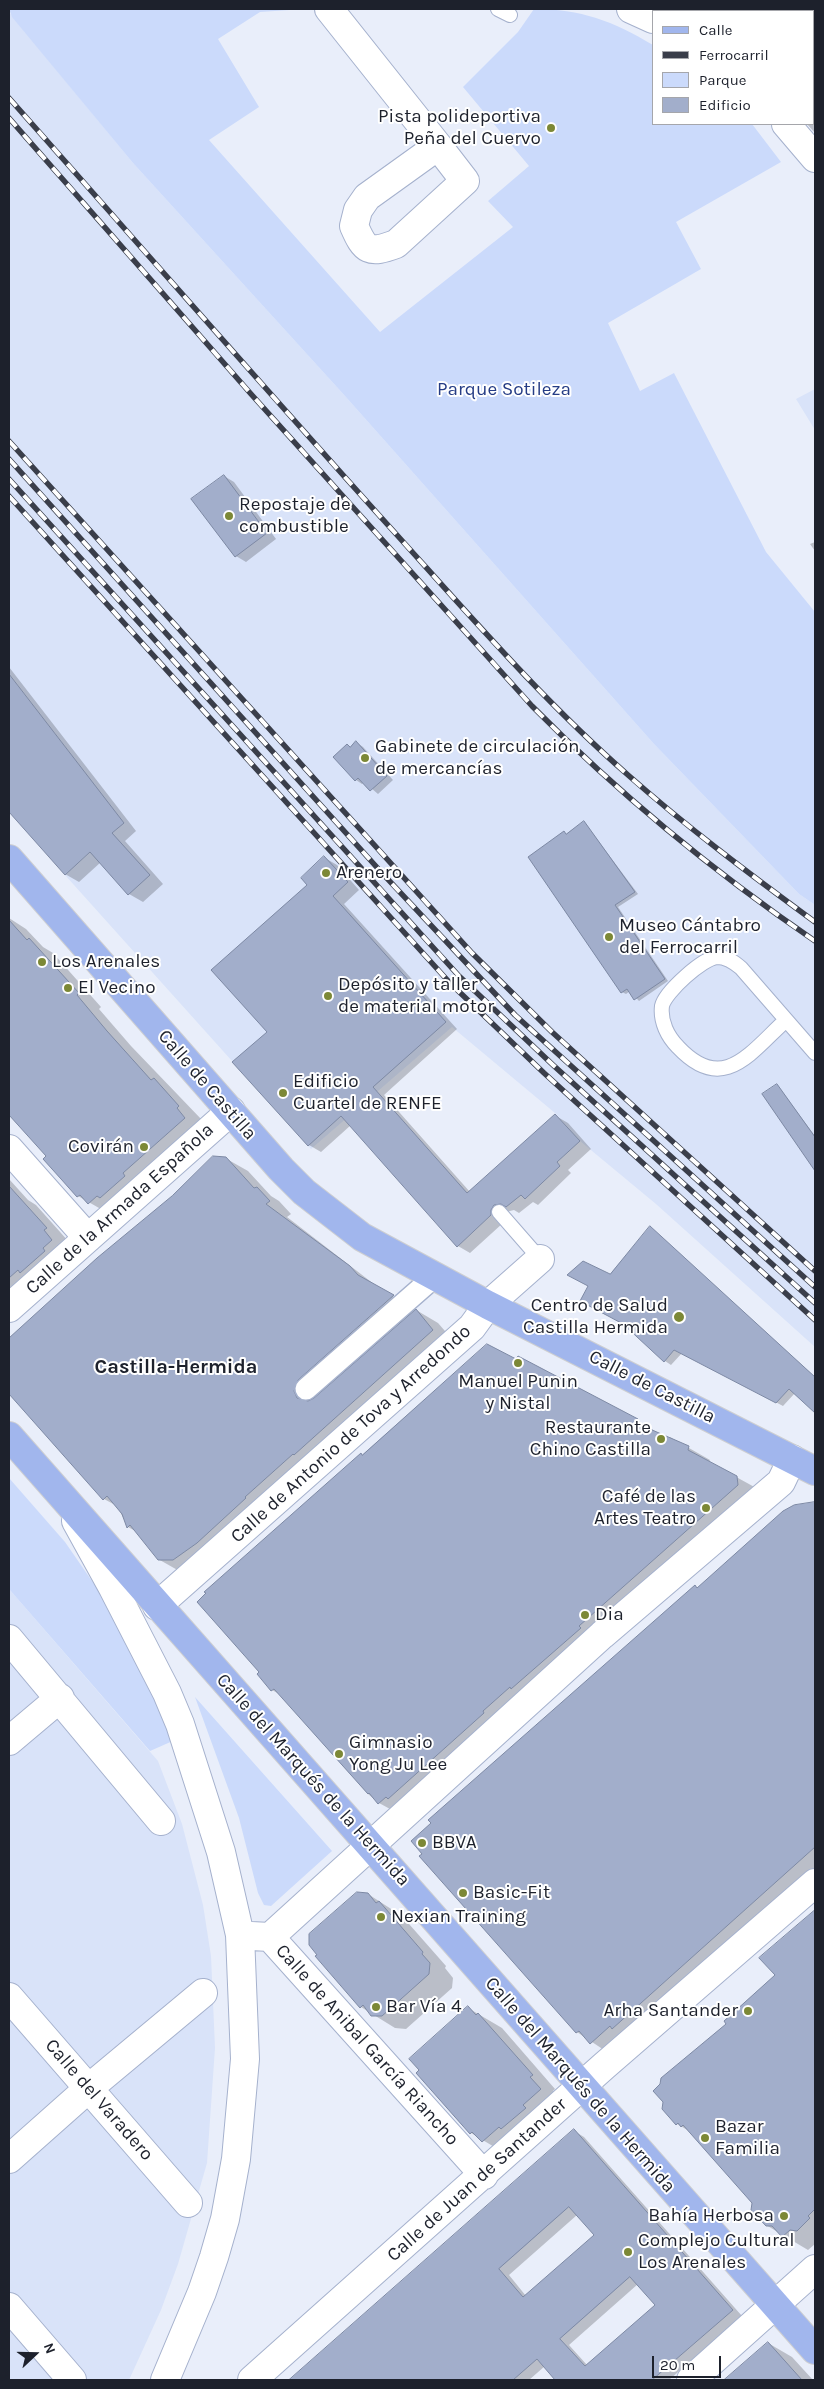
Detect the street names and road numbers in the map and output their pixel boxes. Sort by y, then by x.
street label: Calle de Castilla [153,1025,261,1145]
street label: Calle de la Armada Española [21,1119,219,1299]
street label: Calle de Antonio de Tova y Arredondo [226,1320,476,1548]
street label: Calle de Castilla [585,1345,719,1429]
street label: Calle del Marqués de la Hermida [211,1669,415,1891]
street label: Calle de Anibal García Riancho [271,1940,463,2150]
street label: Calle del Marqués de la Hermida [480,1972,680,2198]
street label: Calle del Varadero [40,2034,158,2166]
street label: Calle de Juan de Santander [382,2093,572,2267]

